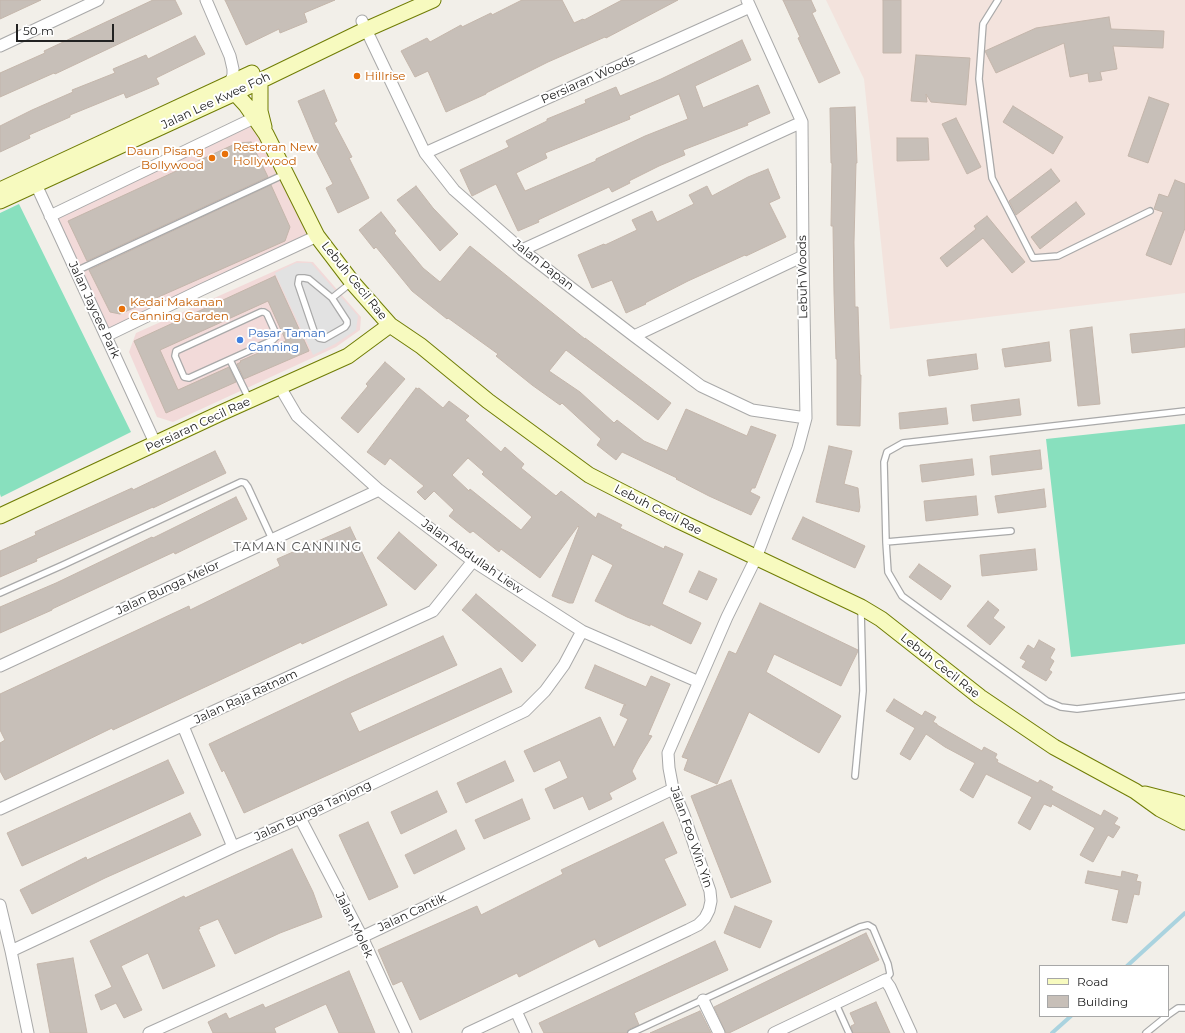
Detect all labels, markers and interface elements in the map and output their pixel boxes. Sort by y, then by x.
scale bar [18,16,116,42]
text: 50 m [23,23,54,38]
street label: Persiaran Woods [539,53,637,107]
street label: Jalan Lee Kwee Foh [159,69,273,133]
place label: Hillrise [365,69,405,83]
marker: Hillrise [352,71,362,81]
place label: Restoran New Hollywood [233,140,317,168]
place label: Daun Pisang Bollywood [127,144,204,172]
marker: Restoran New Hollywood [220,149,230,159]
marker: Daun Pisang Bollywood [207,153,217,163]
street label: Lebuh Woods [795,235,811,319]
street label: Jalan Papan [510,237,576,293]
street label: Lebuh Cecil Rae [318,239,390,323]
street label: Jalan Jaycee Park [65,259,123,361]
place label: Kedai Makanan Canning Garden [130,295,229,323]
marker: Kedai Makanan Canning Garden [117,304,127,314]
place label: Pasar Taman Canning [248,326,326,354]
marker: Pasar Taman Canning [235,335,245,345]
street label: Persiaran Cecil Rae [143,394,253,456]
street label: Lebuh Cecil Rae [612,482,704,538]
street label: Jalan Abdullah Liew [419,517,525,597]
district label: TAMAN CANNING [233,539,363,555]
street label: Jalan Bunga Melor [114,558,222,618]
street label: Lebuh Cecil Rae [898,631,982,701]
street label: Jalan Raja Ratnam [192,667,300,727]
street label: Jalan Bunga Tanjong [252,778,374,844]
street label: Jalan Foo Win Yin [667,784,715,890]
street label: Jalan Molek [332,890,376,960]
street label: Jalan Cantik [376,891,448,935]
legend [1039,965,1169,1017]
text: Road [1077,974,1108,989]
text: Building [1077,994,1128,1009]

